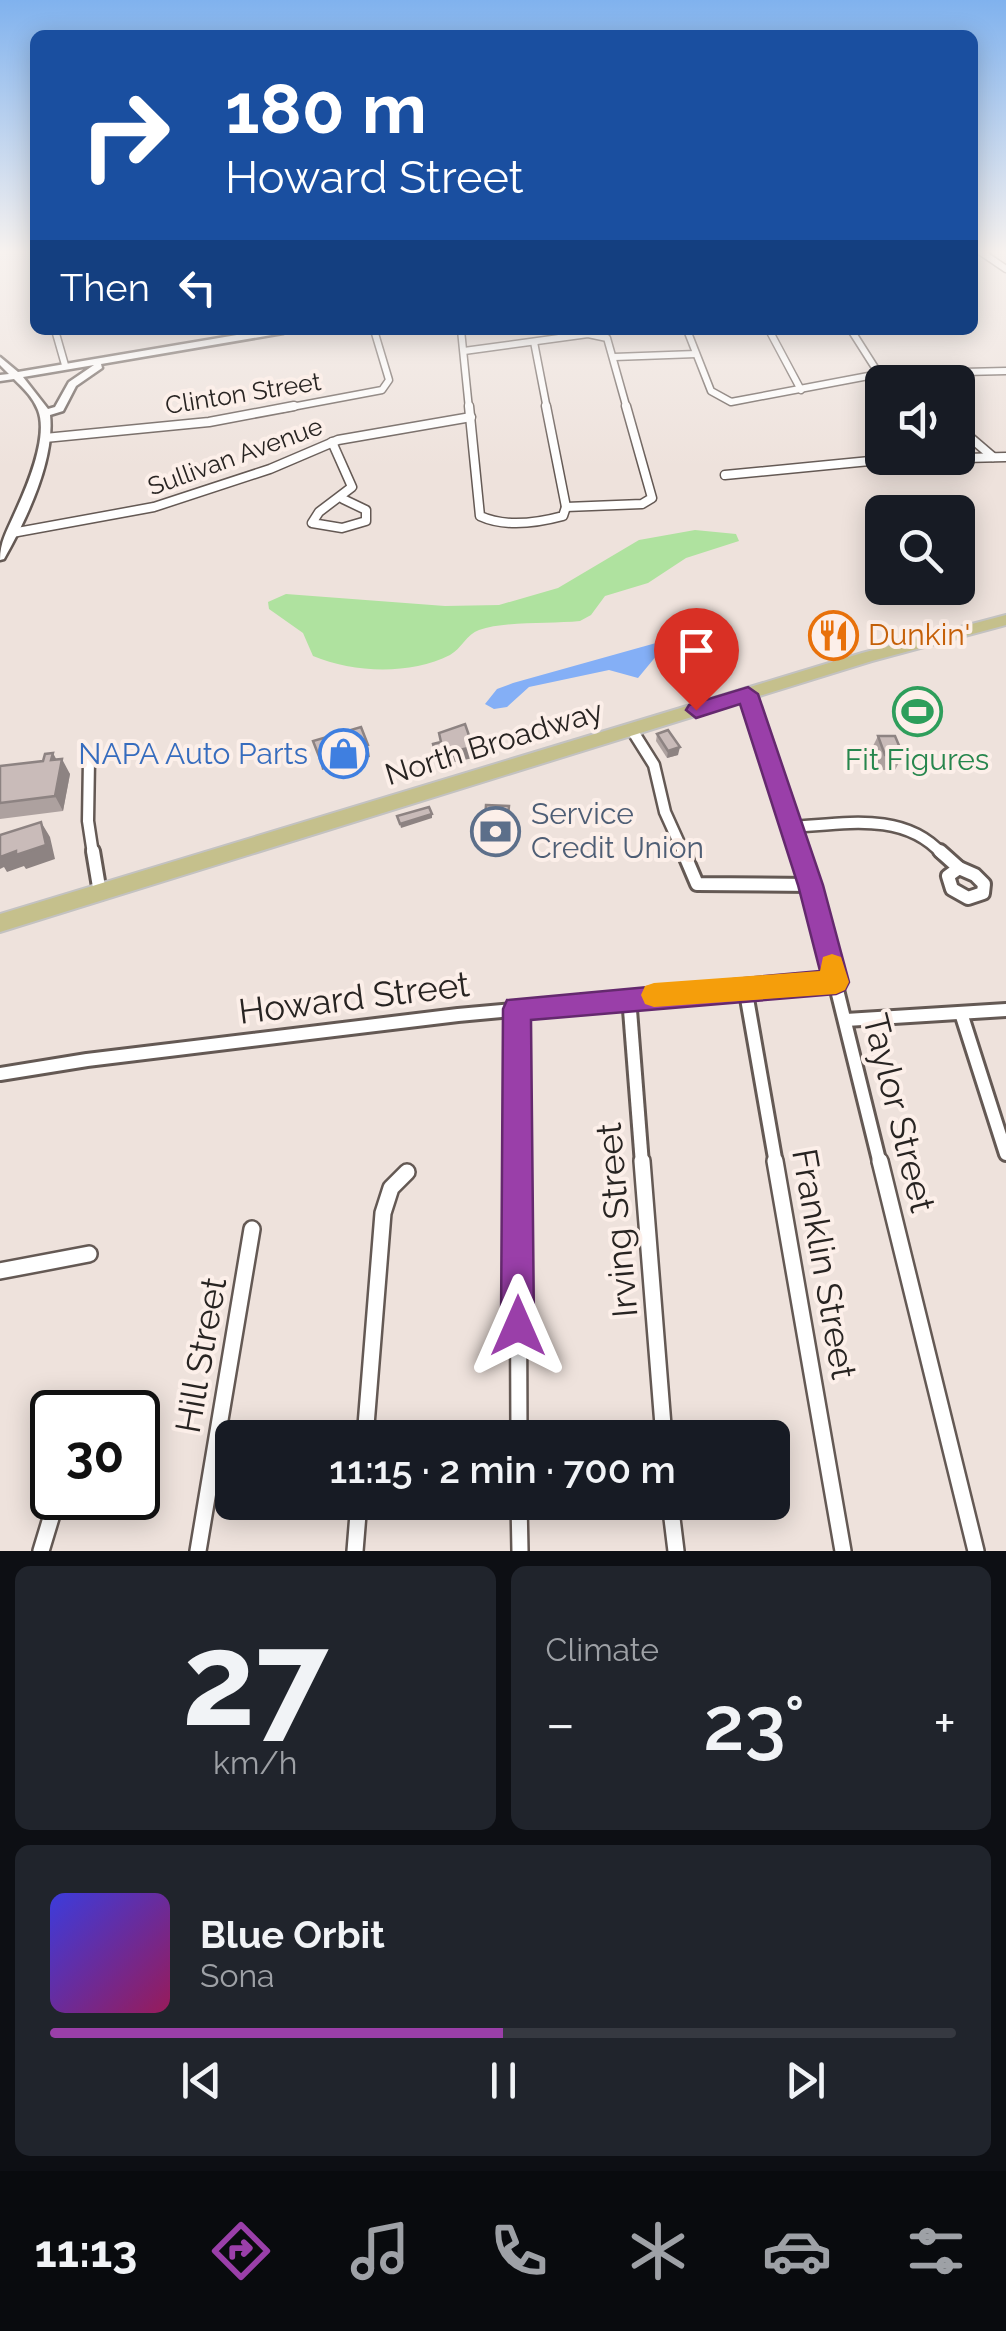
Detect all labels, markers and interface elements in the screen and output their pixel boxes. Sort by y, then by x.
text: 180 m [225,67,427,149]
icon: right [60,70,190,200]
text: Howard Street [225,151,524,204]
icon: left [170,260,225,315]
text: Then [60,265,150,310]
map controls [865,365,975,605]
button: sound [865,365,975,475]
street label: Clinton Street [163,366,324,420]
street label: Sullivan Avenue [144,411,326,501]
button: search [865,495,975,605]
pin [654,608,739,711]
restaurant icon: Dunkin' [807,609,859,661]
place label: Dunkin' [868,617,970,652]
icon: arrive [669,623,724,678]
sports icon: Fit Figures [891,685,943,737]
street label: North Broadway [381,693,607,792]
shop icon: NAPA Auto Parts [317,728,369,780]
place label: NAPA Auto Parts [78,736,308,771]
place label: Fit Figures [845,742,989,777]
place label: Service Credit Union [531,796,704,865]
bank icon: Service Credit Union [470,805,522,857]
street label: Howard Street [236,963,472,1032]
street label: Taylor Street [855,1009,944,1217]
street label: Irving Street [588,1121,645,1319]
street label: Franklin Street [784,1146,865,1382]
street label: Hill Street [167,1274,234,1436]
position arrow [466,1274,570,1378]
speed limit sign: 30 [30,1390,160,1520]
text: 11:15 · 2 min · 700 m [329,1447,676,1492]
text: 27 [182,1603,328,1755]
text: Climate [546,1631,659,1668]
text: 23° [703,1679,805,1768]
text: − [546,1691,575,1756]
text: + [933,1691,956,1756]
text: km/h [213,1744,297,1781]
text: Blue Orbit [200,1912,385,1957]
text: Sona [200,1957,275,1994]
icon: previous [174,2053,229,2108]
icon: pause [476,2053,531,2108]
icon: next [778,2053,833,2108]
icon: directions [206,2216,276,2286]
icon: music [345,2216,415,2286]
icon: phone [484,2216,554,2286]
icon: climate [623,2216,693,2286]
icon: car [762,2216,832,2286]
icon: filters [901,2216,971,2286]
text: 11:13 [35,2225,137,2278]

